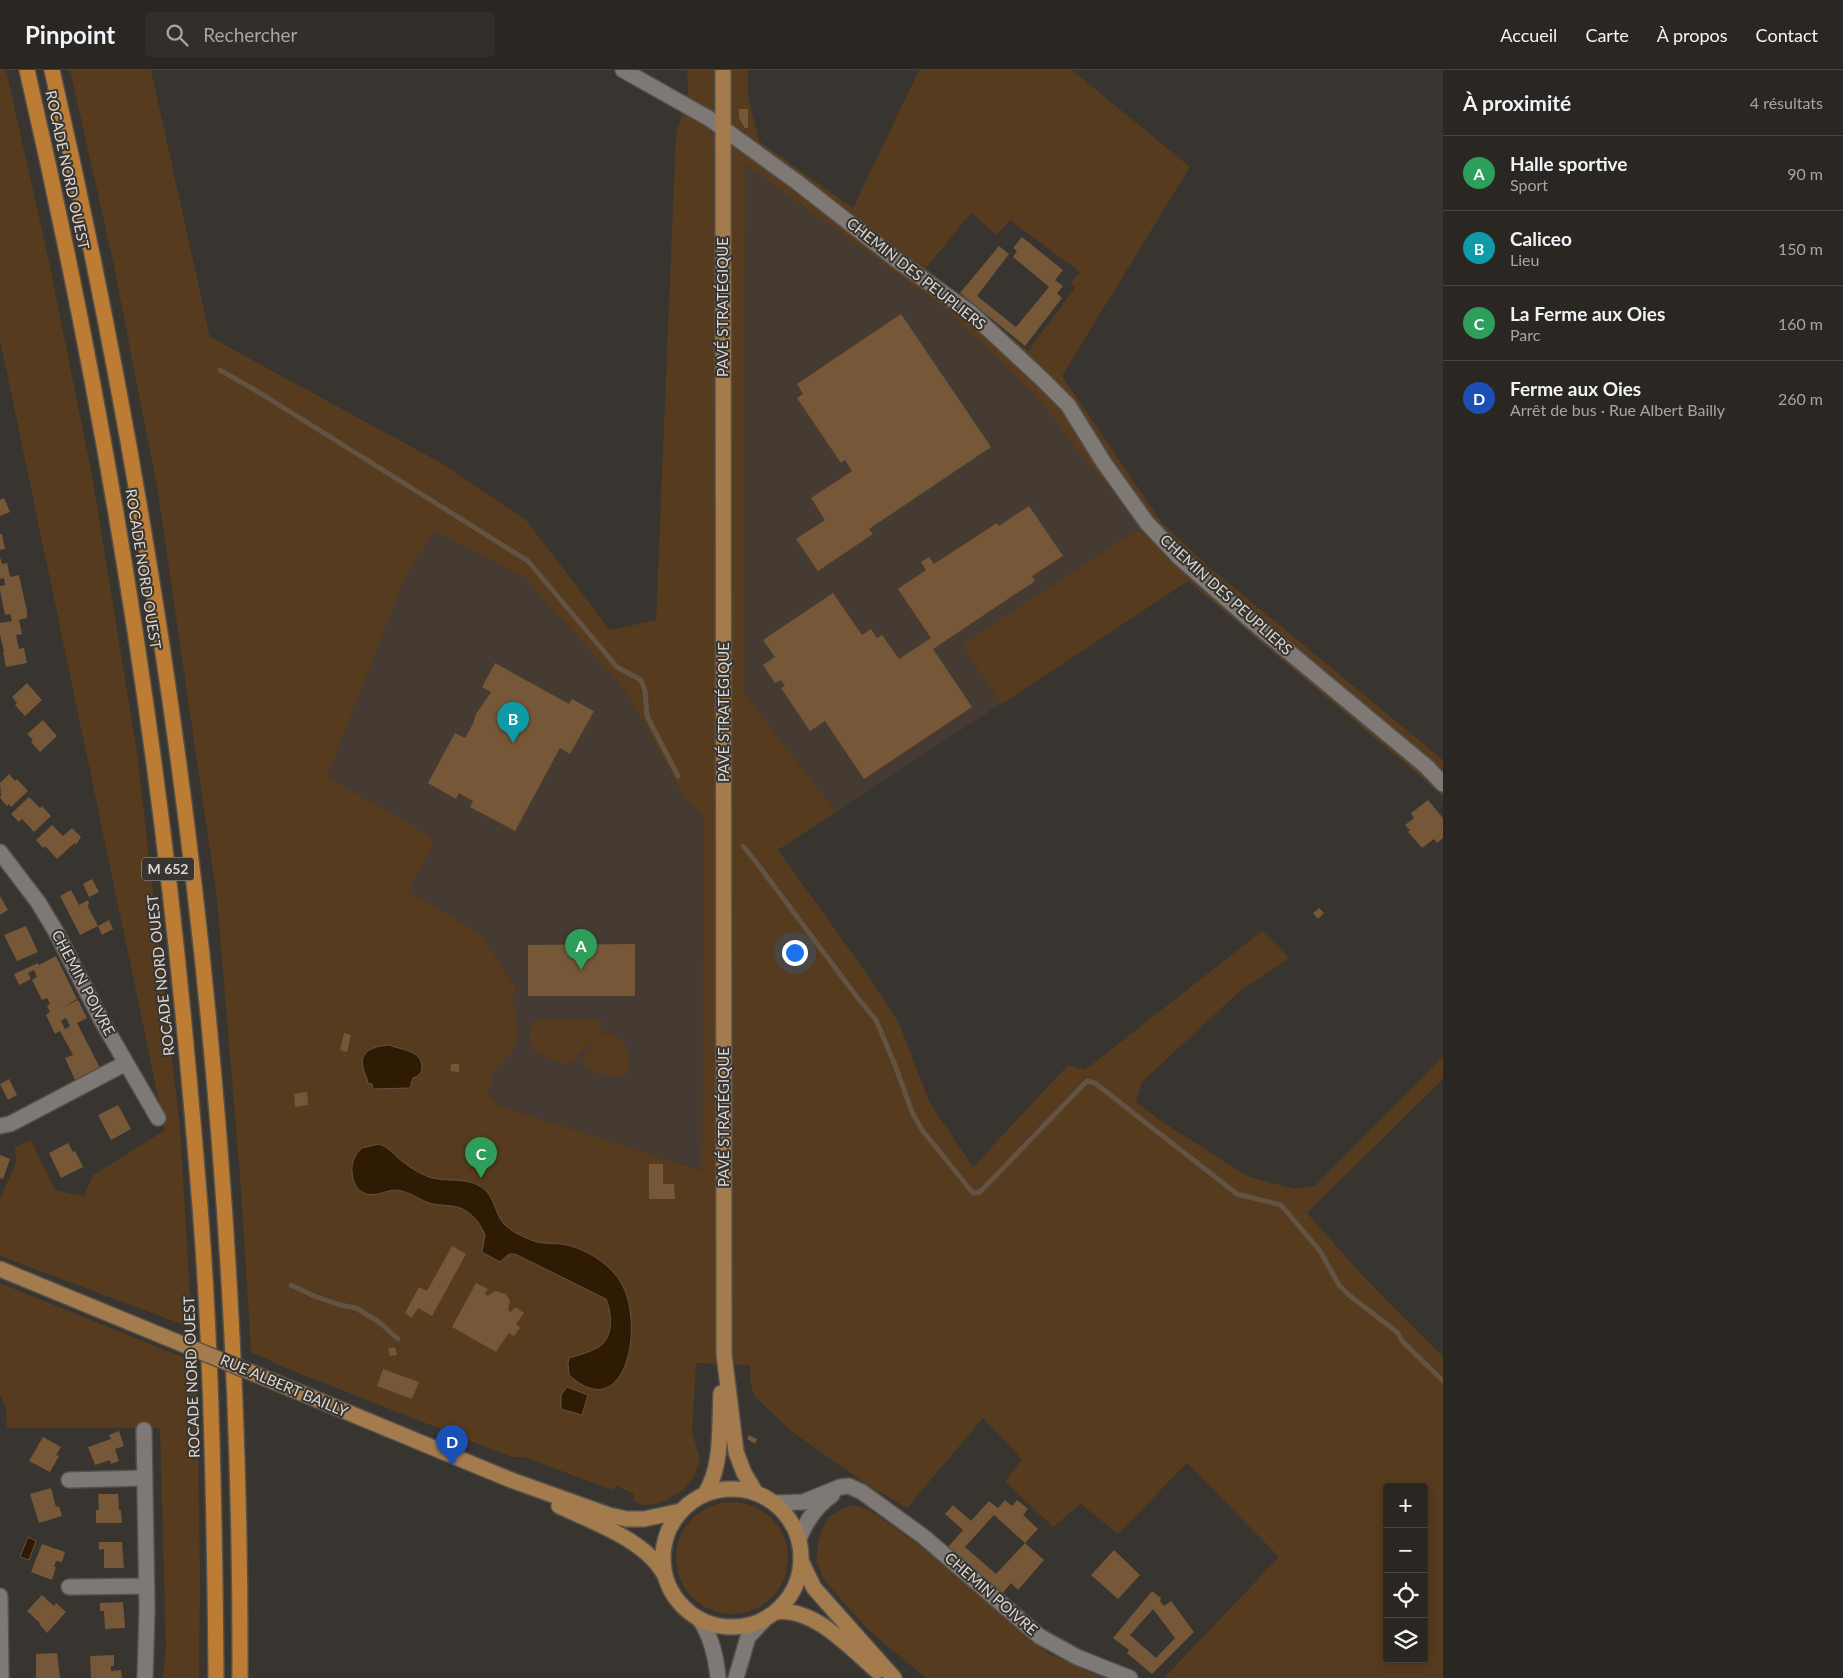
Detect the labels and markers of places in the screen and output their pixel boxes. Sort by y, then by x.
pin: B [497,702,529,743]
pin: A [565,929,597,970]
pin: C [465,1137,497,1178]
pin: D [436,1425,468,1466]

